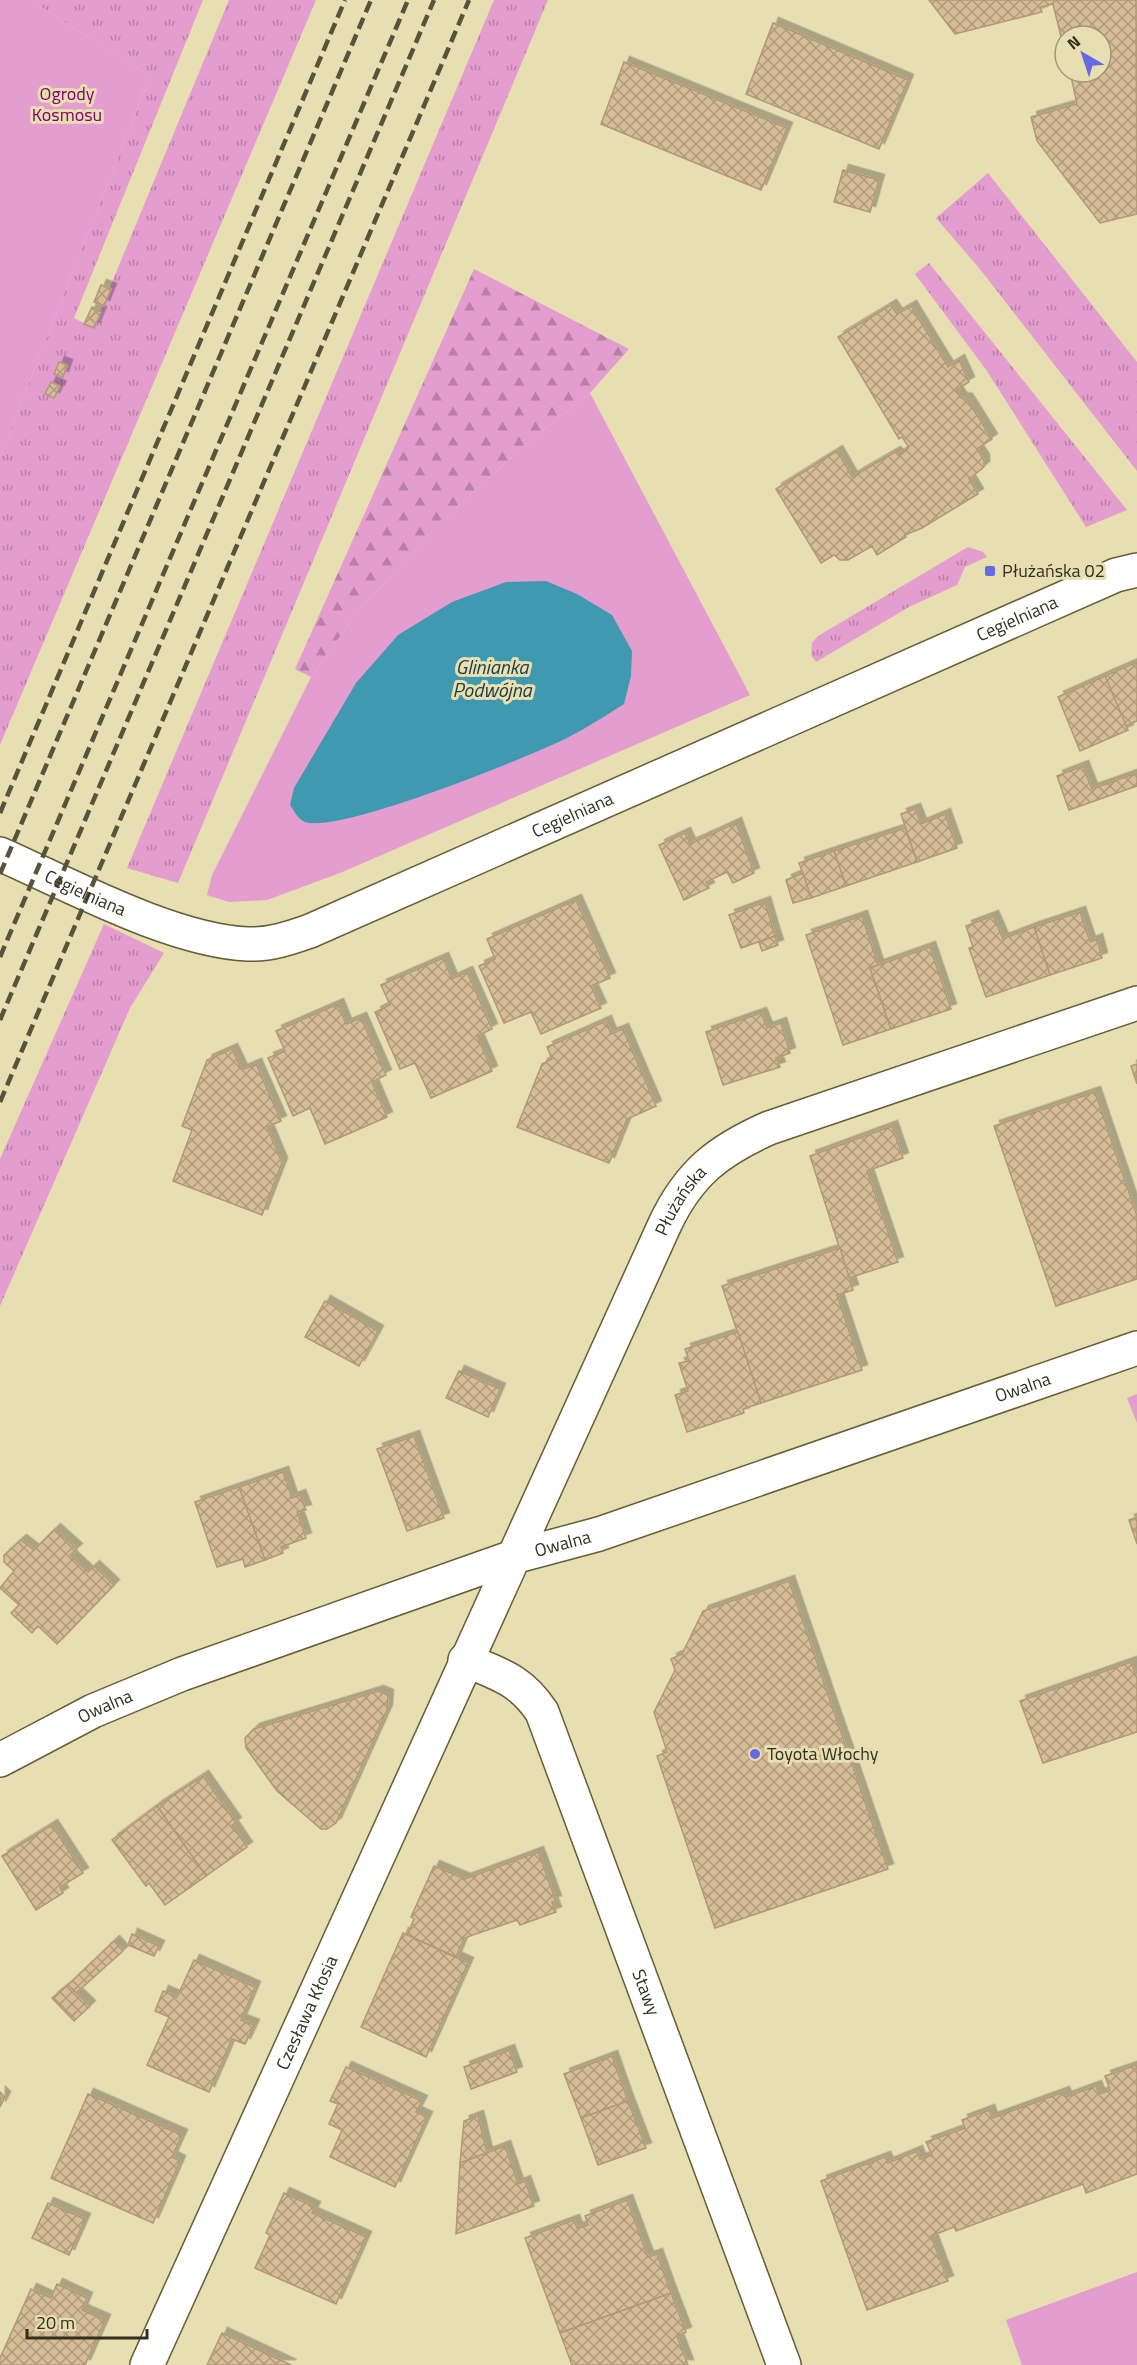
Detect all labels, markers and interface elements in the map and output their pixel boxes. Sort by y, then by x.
north arrow [1053,24,1113,84]
text: N [1062,30,1085,55]
park label: Ogrody Kosmosu [32,80,102,128]
place label: Płużańska 02 [1002,557,1105,584]
marker: Płużańska 02 [983,564,997,578]
street label: Cegielniana [972,588,1062,648]
water label: Glinianka Podwójna [452,651,533,705]
street label: Cegielniana [527,785,617,844]
street label: Cegielniana [40,862,130,923]
street label: Płużańska [648,1159,712,1240]
street label: Owalna [991,1365,1054,1409]
street label: Owalna [531,1523,594,1564]
street label: Owalna [72,1682,136,1730]
place label: Toyota Włochy [767,1740,879,1767]
marker: Toyota Włochy [748,1747,762,1761]
street label: Czesława Kłosia [269,1951,344,2074]
street label: Stawy [626,1965,667,2020]
scale bar [27,2302,147,2340]
text: 20 m [36,2309,75,2336]

